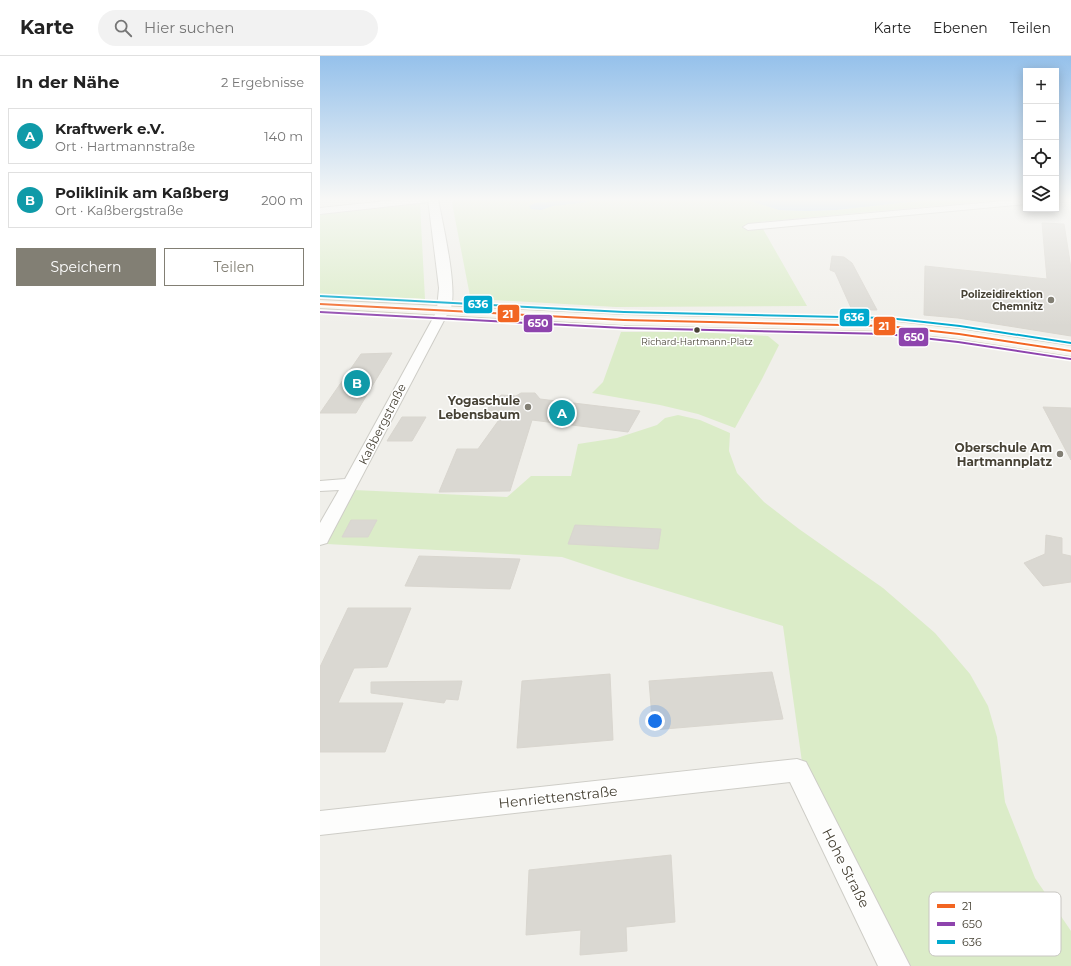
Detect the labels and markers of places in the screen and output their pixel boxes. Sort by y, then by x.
place label: Polizeidirektion Chemnitz [961,288,1044,313]
marker: Polizeidirektion Chemnitz [1046,295,1056,305]
marker: Richard-Hartmann-Platz [692,325,702,335]
place label: Richard-Hartmann-Platz [641,336,753,347]
pin: B [344,368,370,398]
place label: Yogaschule Lebensbaum [438,393,520,422]
pin: A [549,398,575,428]
marker: Yogaschule Lebensbaum [523,402,533,412]
place label: Oberschule Am Hartmannplatz [955,440,1052,469]
marker: Oberschule Am Hartmannplatz [1055,449,1065,459]

